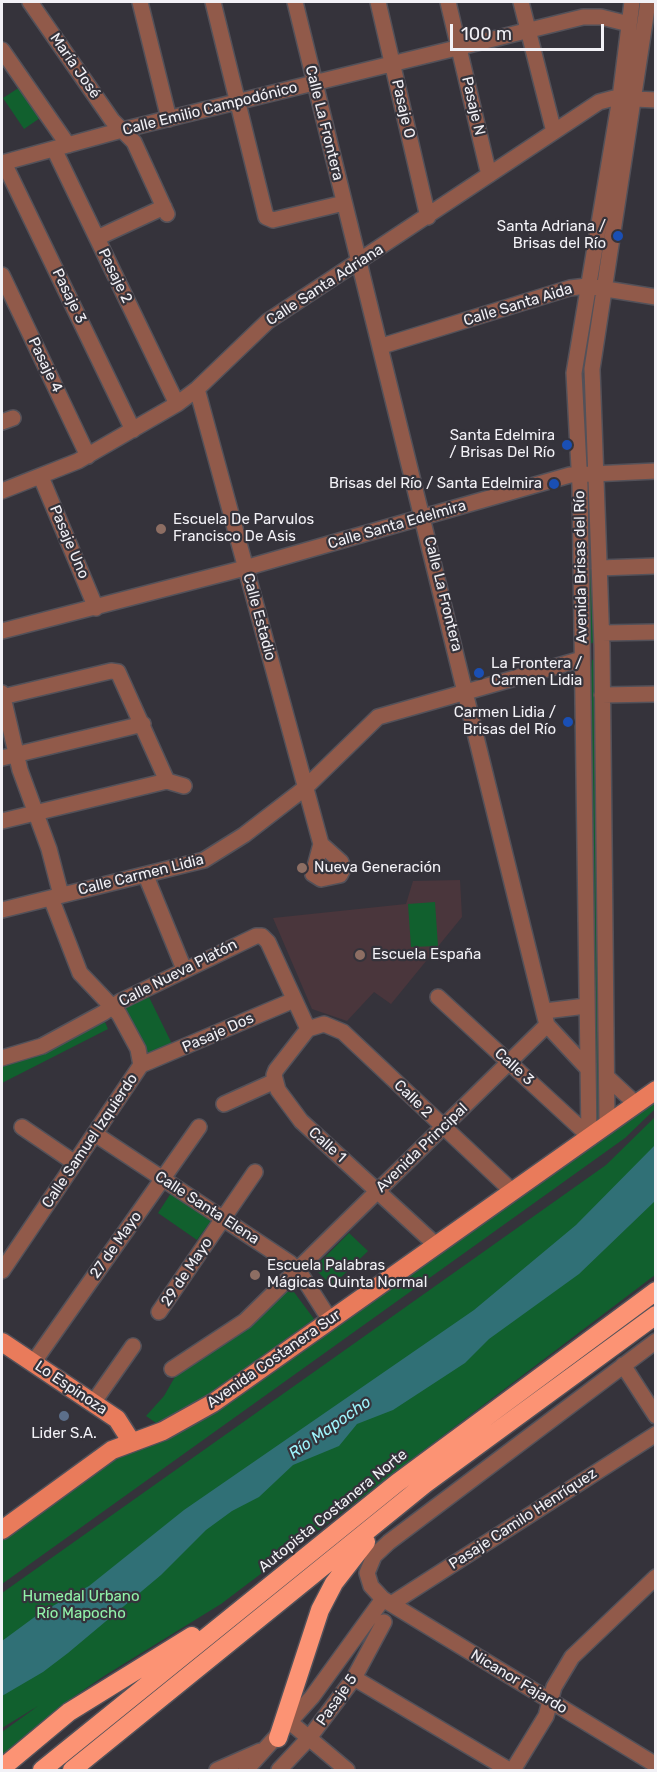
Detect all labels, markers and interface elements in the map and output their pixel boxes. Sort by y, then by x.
scale bar [453,12,608,50]
text: 100 m [461,23,512,45]
street label: María José [46,30,104,102]
street label: Calle La Frontera [301,64,347,182]
street label: Pasaje N [457,75,489,137]
street label: Pasaje O [387,78,419,140]
street label: Calle Emilio Campodónico [121,79,299,139]
place label: Santa Adriana / Brisas del Río [497,218,606,253]
marker: Santa Adriana / Brisas del Río [611,229,625,243]
street label: Calle Santa Adriana [263,240,387,330]
street label: Pasaje 2 [94,246,136,306]
street label: Pasaje 3 [48,266,90,326]
street label: Calle Santa Aida [461,280,575,330]
street label: Pasaje 4 [24,335,66,395]
place label: Santa Edelmira / Brisas Del Río [449,427,555,462]
marker: Santa Edelmira / Brisas Del Río [560,438,574,452]
place label: Brisas del Río / Santa Edelmira [329,475,542,493]
marker: Brisas del Río / Santa Edelmira [547,477,561,491]
street label: Avenida Brisas del Río [571,490,591,644]
street label: Calle Santa Edelmira [326,497,468,553]
street label: Pasaje Uno [45,503,93,581]
place label: Escuela De Parvulos Francisco De Asis [173,511,314,546]
marker: Escuela De Parvulos Francisco De Asis [154,522,168,536]
street label: Calle La Frontera [420,535,466,653]
street label: Calle Estadio [239,571,279,663]
place label: La Frontera / Carmen Lidia [491,655,582,690]
marker: La Frontera / Carmen Lidia [472,666,486,680]
place label: Carmen Lidia / Brisas del Río [454,704,556,739]
marker: Carmen Lidia / Brisas del Río [561,715,575,729]
street label: Calle Carmen Lidia [76,851,206,899]
place label: Nueva Generación [314,859,441,877]
marker: Nueva Generación [295,861,309,875]
street label: Calle Nueva Platón [116,935,240,1011]
place label: Escuela España [372,946,481,964]
marker: Escuela España [353,948,367,962]
street label: Pasaje Dos [179,1009,257,1057]
street label: Calle 3 [491,1045,537,1089]
street label: Calle Samuel Izquierdo [38,1070,142,1212]
street label: Calle 2 [390,1076,436,1122]
street label: Avenida Principal [372,1100,472,1196]
street label: Calle 1 [305,1124,349,1166]
street label: Calle Santa Elena [152,1168,262,1248]
street label: 27 de Mayo [86,1208,146,1282]
street label: 29 de Mayo [157,1234,217,1310]
place label: Escuela Palabras Mágicas Quinta Normal [267,1257,427,1292]
marker: Escuela Palabras Mágicas Quinta Normal [248,1268,262,1282]
street label: Avenida Costanera Sur [204,1306,344,1412]
street label: Lo Espinoza [31,1357,111,1419]
water label: Río Mapocho [285,1393,375,1463]
marker: Lider S.A. [57,1409,71,1423]
place label: Lider S.A. [31,1425,97,1443]
street label: Autopista Costanera Norte [255,1446,411,1576]
street label: Pasaje Camilo Henríquez [446,1464,600,1574]
park label: Humedal Urbano Río Mapocho [22,1588,140,1623]
street label: Nicanor Fajardo [467,1646,571,1718]
street label: Pasaje 5 [313,1671,361,1729]

